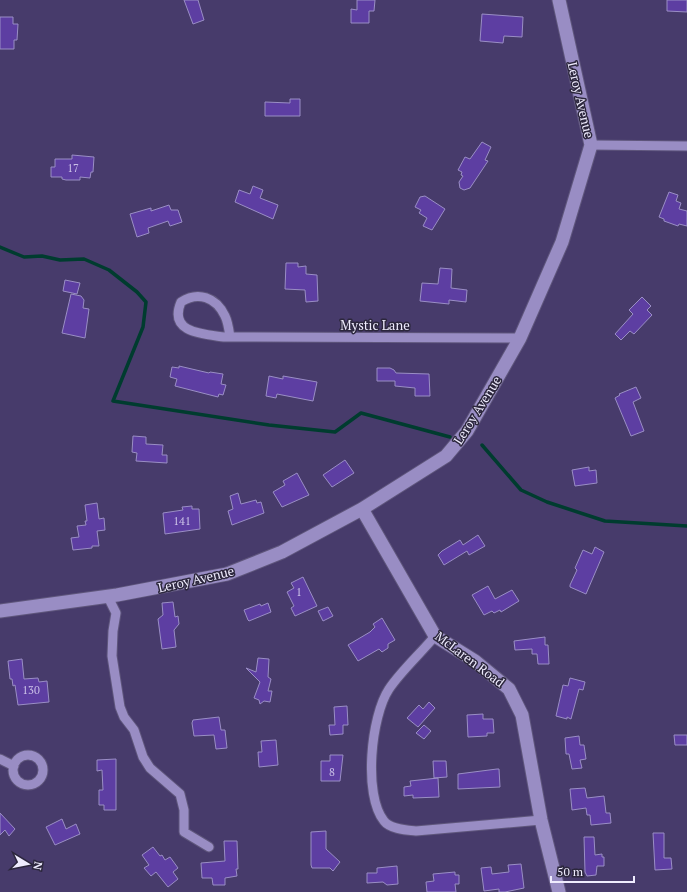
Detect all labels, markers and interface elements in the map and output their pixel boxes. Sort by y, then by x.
street label: Leroy Avenue [563,60,599,140]
house number: 17 [67,161,79,175]
street label: Mystic Lane [340,316,410,334]
street label: Leroy Avenue [449,372,505,448]
house number: 141 [173,514,191,528]
street label: Leroy Avenue [156,561,236,597]
house number: 1 [296,585,302,599]
street label: McLaren Road [432,627,508,691]
house number: 130 [22,683,40,697]
house number: 8 [329,765,335,779]
north arrow [8,844,48,884]
scale bar [551,858,634,884]
text: N [30,860,45,872]
text: 50 m [557,864,584,879]

